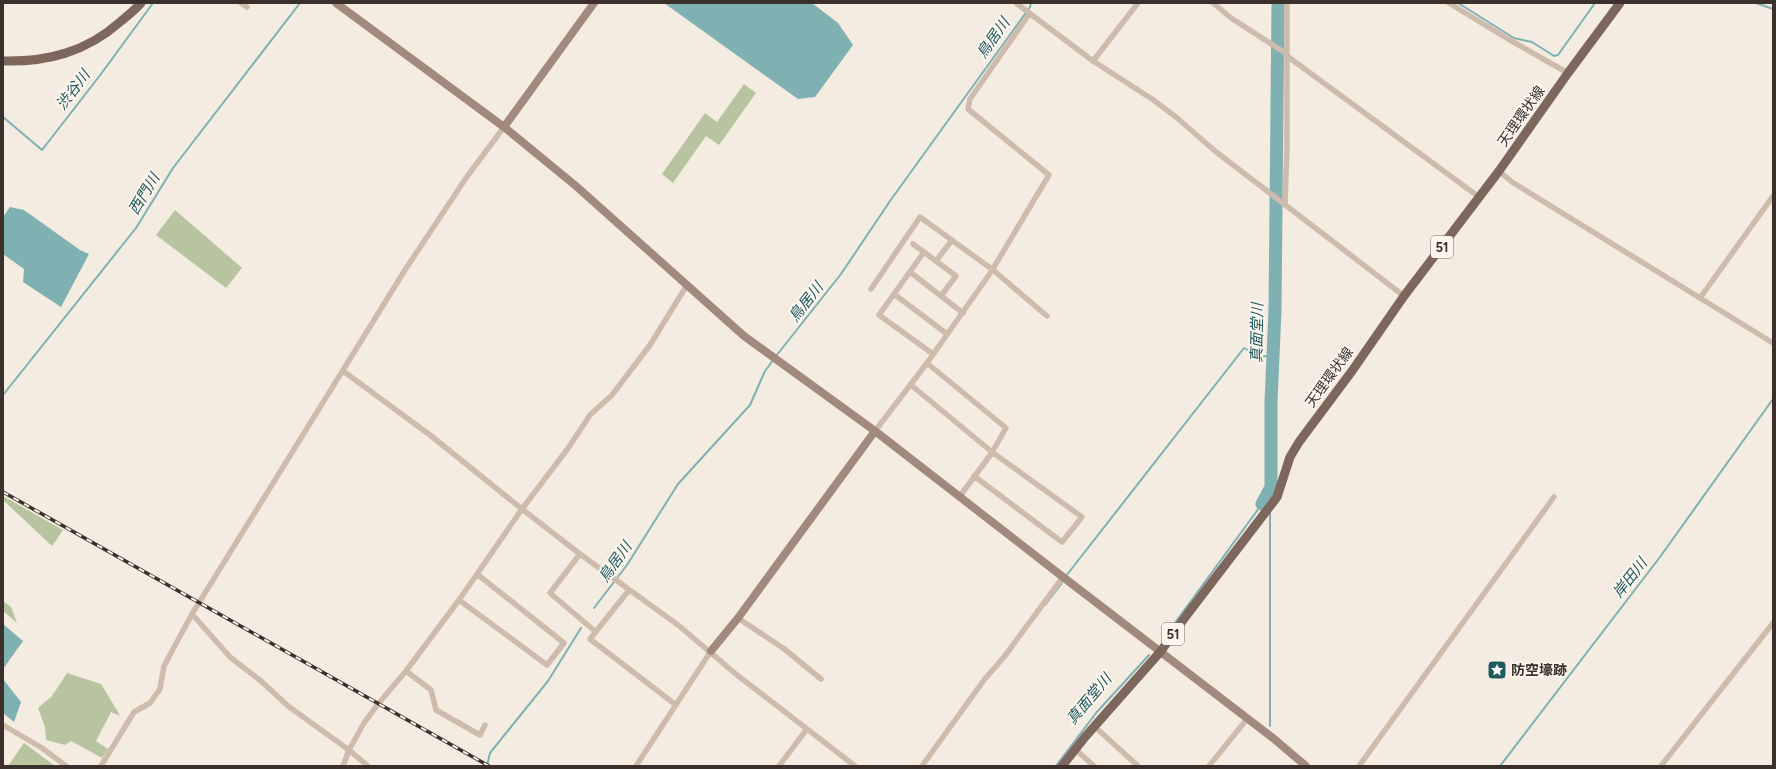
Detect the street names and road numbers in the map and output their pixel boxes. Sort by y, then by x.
street label: 天理環状線 [1494,83,1548,150]
road number: 51 [1431,236,1453,258]
street label: 天理環状線 [1302,344,1357,411]
road number: 51 [1162,623,1184,645]

